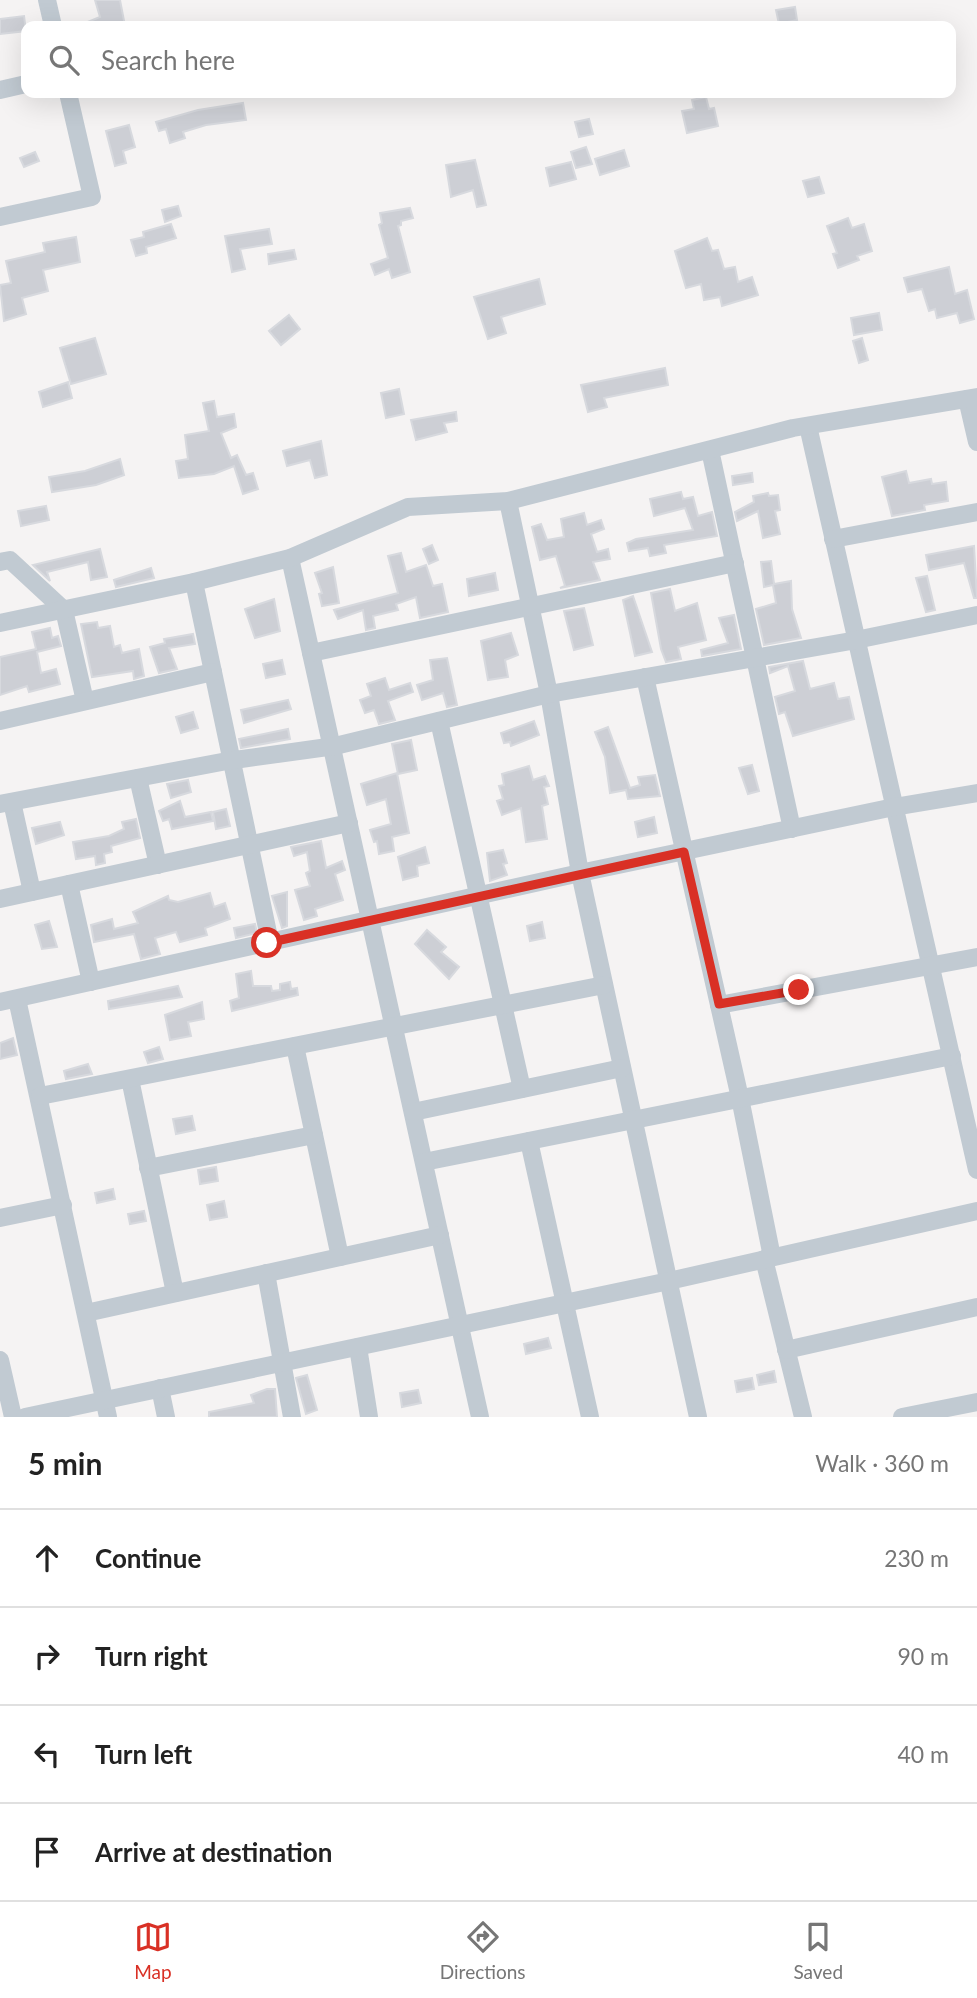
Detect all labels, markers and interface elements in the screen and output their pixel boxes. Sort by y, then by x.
search box [21,21,956,98]
icon: search [45,41,83,79]
text: Search here [101,44,235,76]
route start [251,927,282,958]
route end [783,974,814,1005]
text: 5 min [28,1445,102,1481]
text: Walk · 360 m [815,1449,949,1477]
icon: ahead [28,1539,66,1577]
text: Continue [95,1542,201,1574]
text: 230 m [884,1544,949,1572]
icon: right [28,1637,66,1675]
text: Turn right [95,1640,208,1672]
text: 90 m [898,1642,949,1670]
icon: left [28,1735,66,1773]
text: Turn left [95,1738,192,1770]
text: 40 m [898,1740,949,1768]
icon: arrive [28,1833,66,1871]
text: Arrive at destination [95,1836,332,1868]
tab: Map [134,1918,172,1983]
tab: Directions [440,1918,526,1983]
tab: Saved [793,1918,843,1983]

